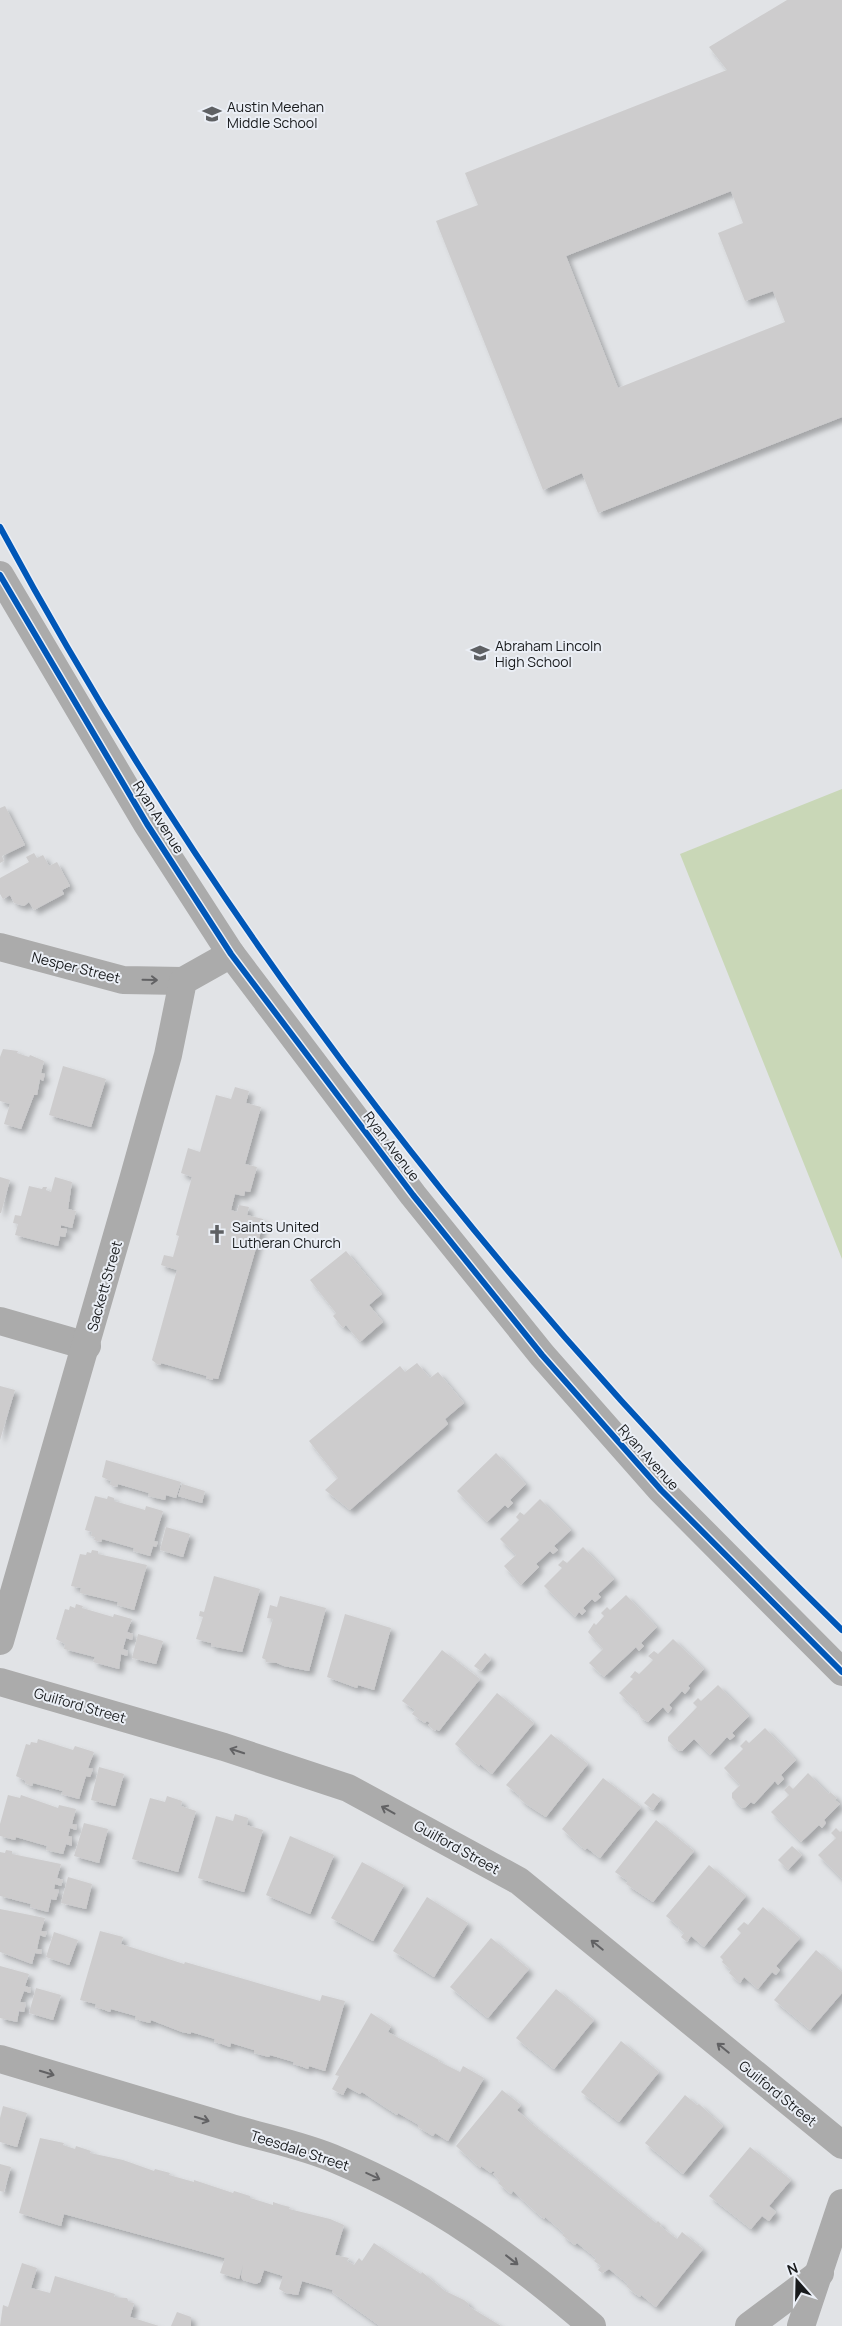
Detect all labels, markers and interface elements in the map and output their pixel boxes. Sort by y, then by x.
place label: Austin Meehan Middle School [227,97,324,132]
school or university icon: Austin Meehan Middle School [201,103,223,125]
place label: Abraham Lincoln High School [495,636,602,671]
school or university icon: Abraham Lincoln High School [469,642,491,664]
street label: Ryan Avenue [129,777,189,857]
street label: Nesper Street [30,947,123,987]
one-way arrow [141,975,157,985]
street label: Ryan Avenue [360,1107,424,1185]
place label: Saints United Lutheran Church [232,1217,341,1252]
church icon: Saints United Lutheran Church [206,1223,228,1245]
street label: Sackett Street [82,1238,126,1334]
street label: Ryan Avenue [614,1420,684,1494]
street label: Guilford Street [32,1683,129,1727]
one-way arrow [230,1746,245,1755]
one-way arrow [381,1805,396,1814]
street label: Guilford Street [411,1816,503,1878]
one-way arrow [591,1939,604,1950]
one-way arrow [717,2042,730,2053]
street label: Guilford Street [735,2056,821,2130]
one-way arrow [38,2068,54,2078]
one-way arrow [194,2115,210,2125]
street label: Teesdale Street [248,2125,352,2175]
one-way arrow [365,2172,380,2182]
one-way arrow [505,2254,518,2265]
north arrow [772,2256,822,2306]
text: N [784,2258,800,2279]

